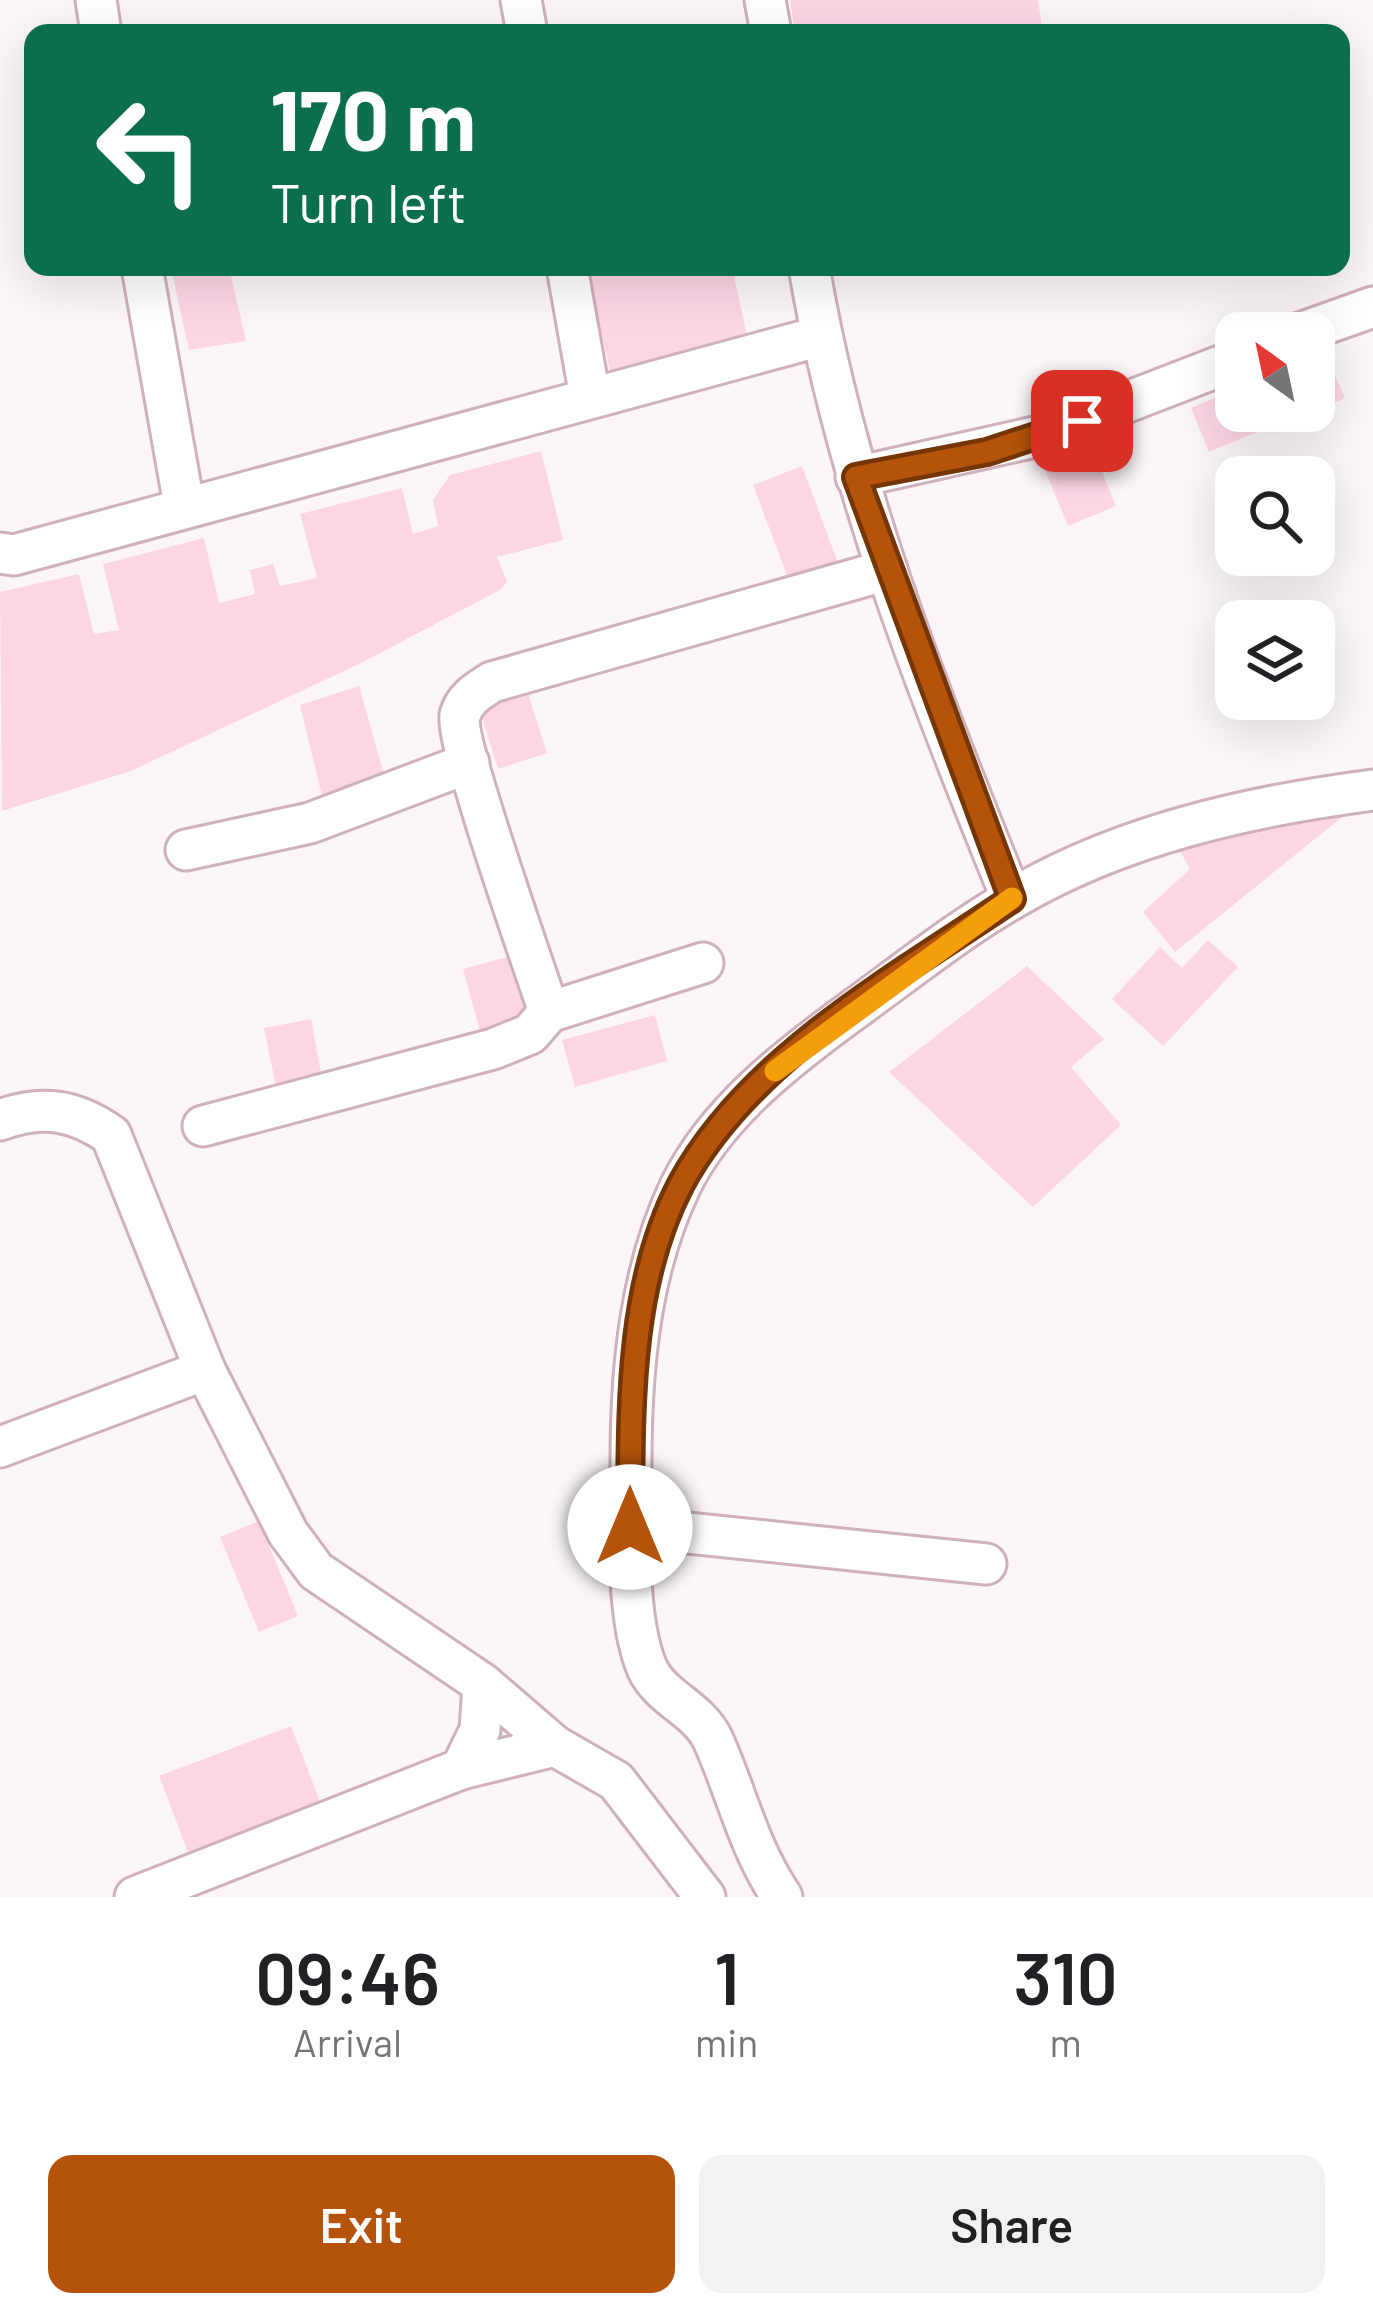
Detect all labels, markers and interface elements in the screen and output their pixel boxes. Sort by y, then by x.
text: 170 m [270,67,476,168]
icon: left [72,72,228,228]
text: Turn left [270,169,467,234]
north arrow [1215,312,1335,432]
map controls [1215,312,1335,720]
pin [1031,370,1133,472]
icon: arrive [1049,388,1115,454]
button: search [1215,456,1335,576]
button: layers [1215,600,1335,720]
position arrow [567,1464,693,1590]
text: 09:46 [255,1933,440,2019]
text: 1 [714,1933,739,2019]
text: 310 [1014,1933,1118,2019]
text: Arrival [293,2018,402,2065]
text: min [695,2018,758,2065]
text: m [1050,2018,1082,2065]
button: Exit [48,2155,675,2293]
button: Share [699,2155,1325,2293]

